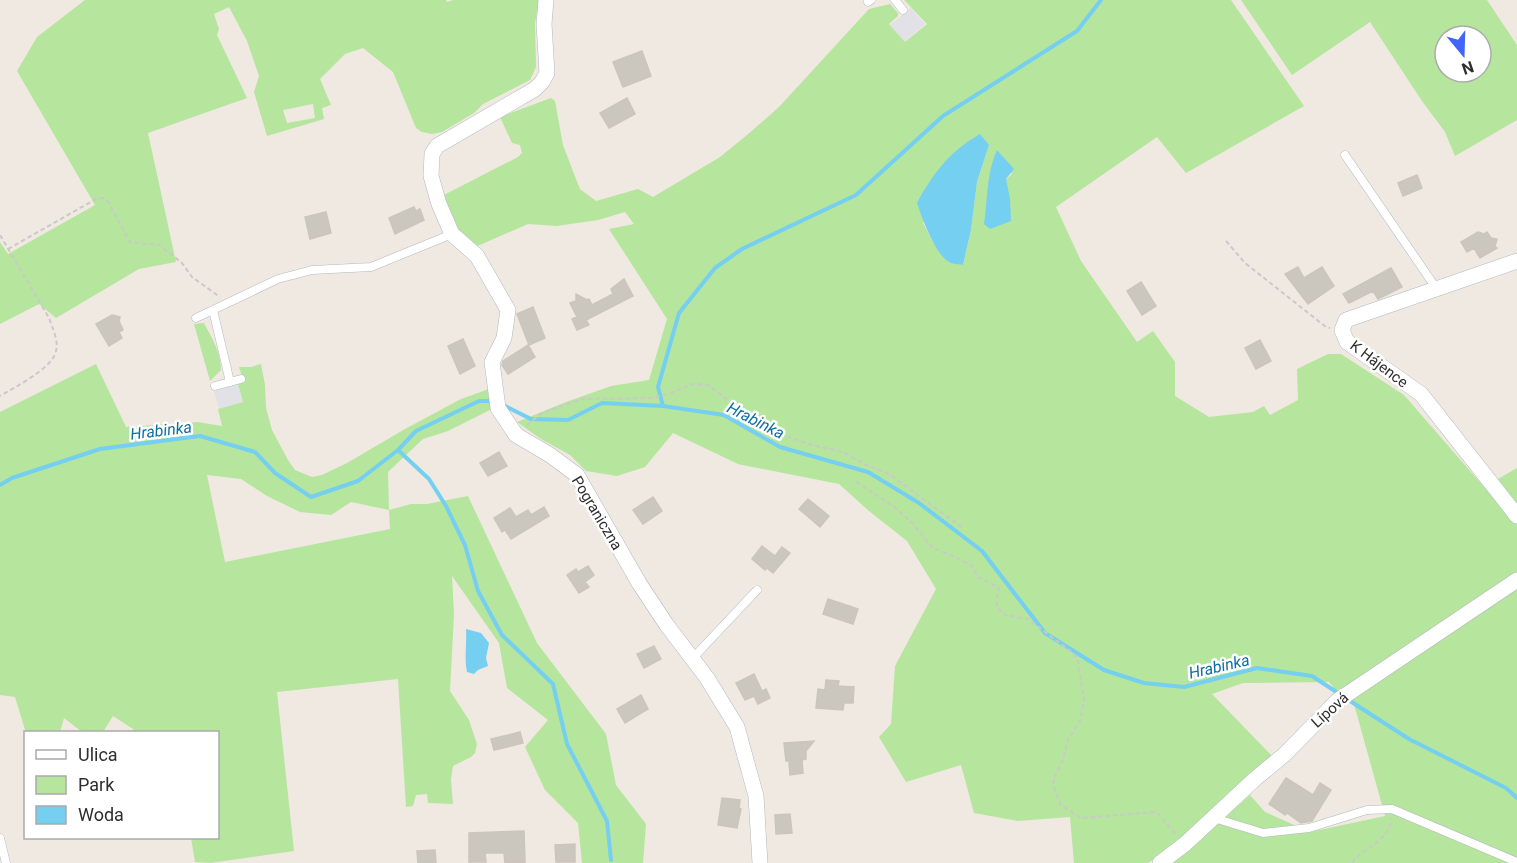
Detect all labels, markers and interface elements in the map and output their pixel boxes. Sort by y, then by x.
north arrow [1433,24,1493,84]
text: N [1459,57,1476,79]
street label: K Hájence [1347,336,1411,392]
water label: Hrabinka [724,398,788,443]
water label: Hrabinka [129,417,193,444]
street label: Pograniczna [568,473,626,553]
water label: Hrabinka [1187,650,1251,683]
street label: Lípová [1308,689,1352,731]
legend [24,731,219,839]
text: Ulica [78,744,118,765]
text: Park [78,774,115,795]
text: Woda [78,804,124,825]

